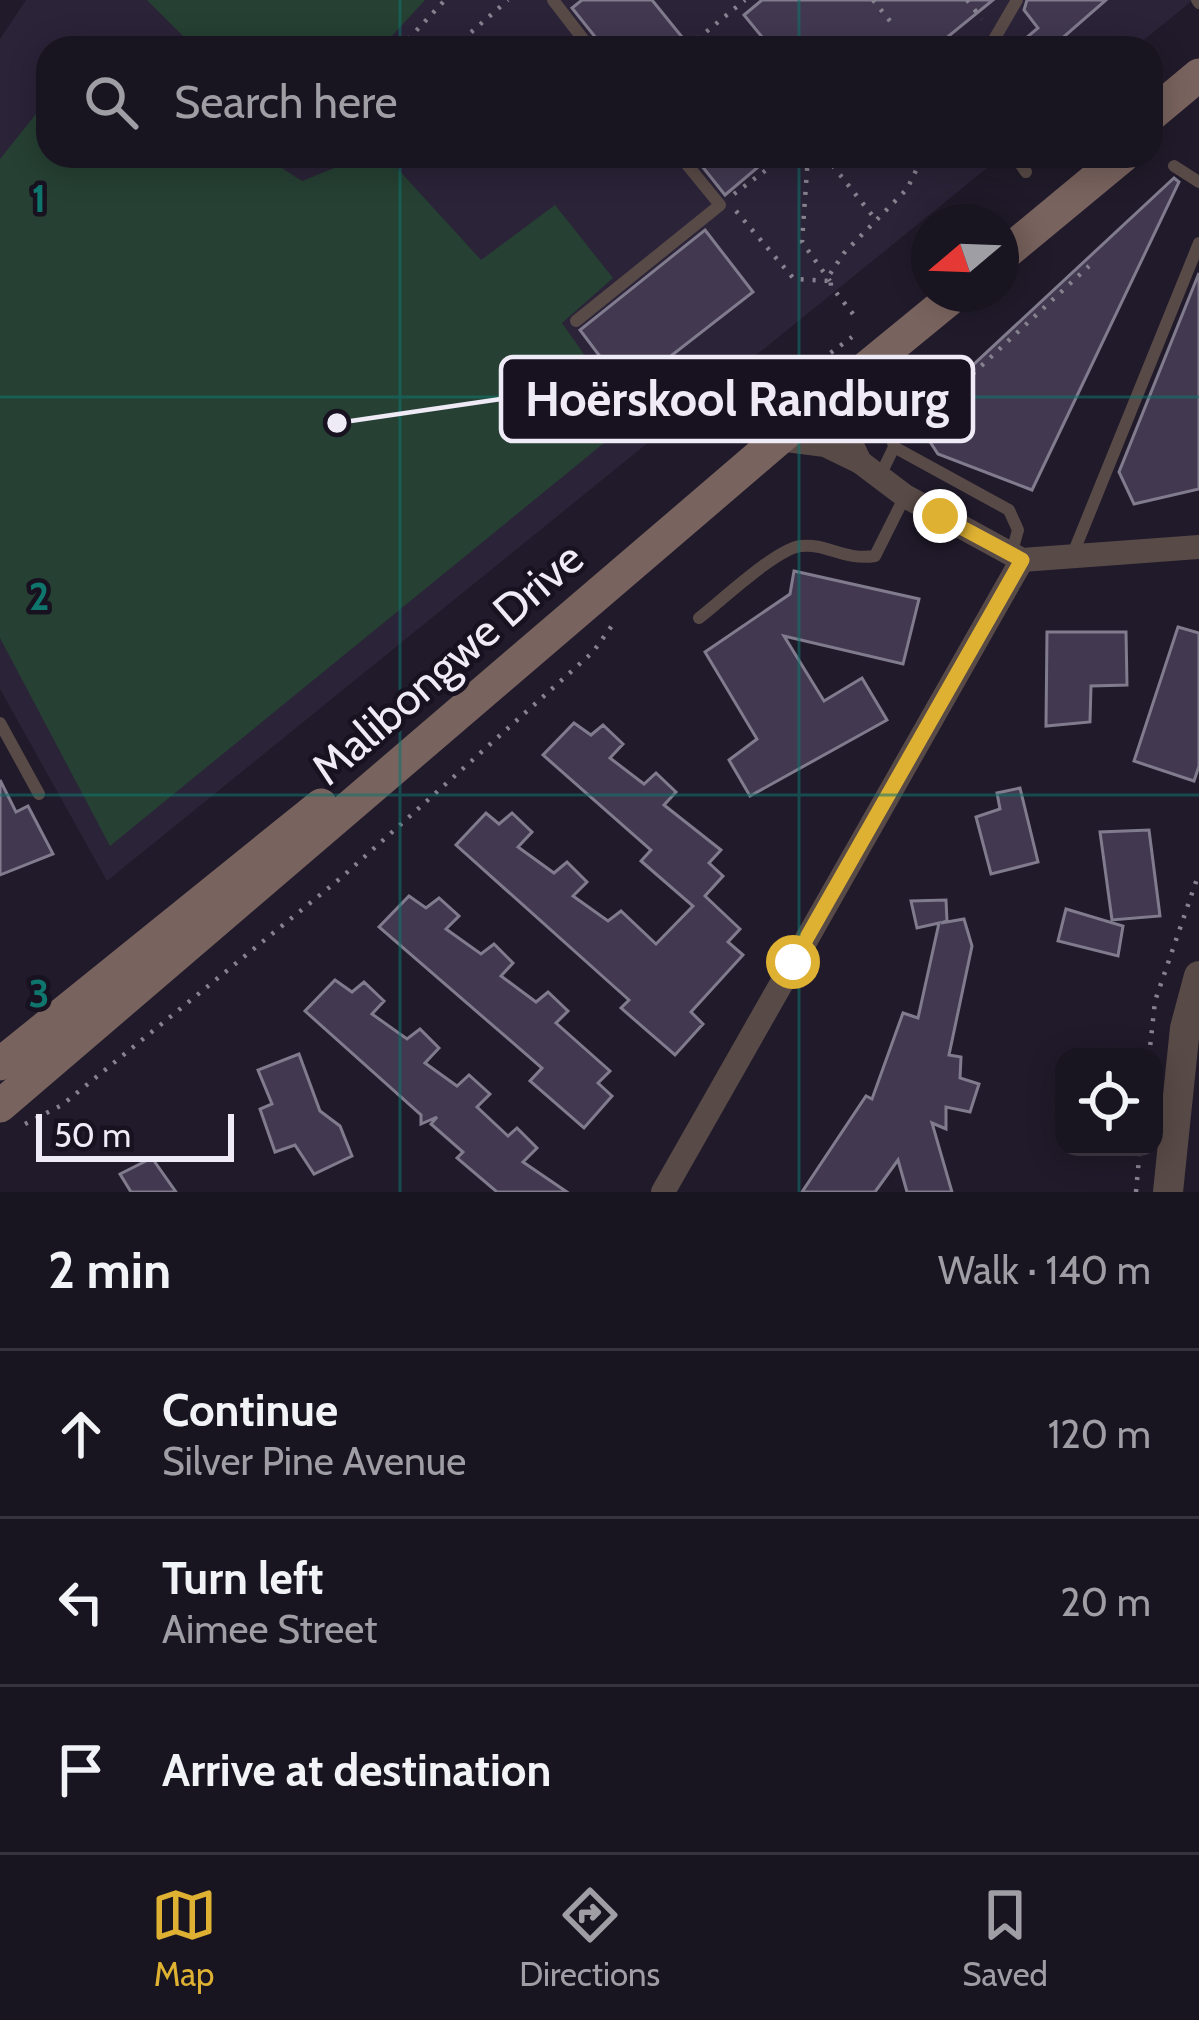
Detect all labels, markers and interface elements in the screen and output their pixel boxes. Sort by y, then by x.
search box [36,36,1163,168]
icon: search [78,69,144,135]
text: Search here [174,75,398,129]
text: 1 [32,174,46,222]
north arrow [911,204,1019,312]
callout: Hoërskool Randburg [501,357,973,441]
text: Hoërskool Randburg [525,370,949,428]
route end [913,489,967,543]
street label: Malibongwe Drive [300,530,594,796]
text: 2 [29,572,49,620]
route start [766,935,820,989]
text: 3 [28,969,50,1017]
map controls [1055,1048,1163,1156]
button: locate [1055,1048,1163,1156]
scale bar [36,1108,234,1161]
text: 50 m [54,1115,131,1155]
text: 2 min [48,1239,171,1301]
text: Walk · 140 m [938,1246,1151,1294]
text: Continue [162,1383,338,1437]
icon: ahead [48,1401,114,1467]
text: 120 m [1048,1410,1151,1458]
text: Silver Pine Avenue [162,1437,466,1485]
text: Turn left [162,1551,324,1605]
icon: left [48,1569,114,1635]
text: 20 m [1060,1578,1151,1626]
text: Aimee Street [162,1605,377,1653]
icon: arrive [48,1737,114,1803]
text: Arrive at destination [162,1743,551,1797]
tab: Map [151,1882,217,1994]
tab: Directions [519,1882,660,1994]
tab: Saved [962,1882,1048,1994]

